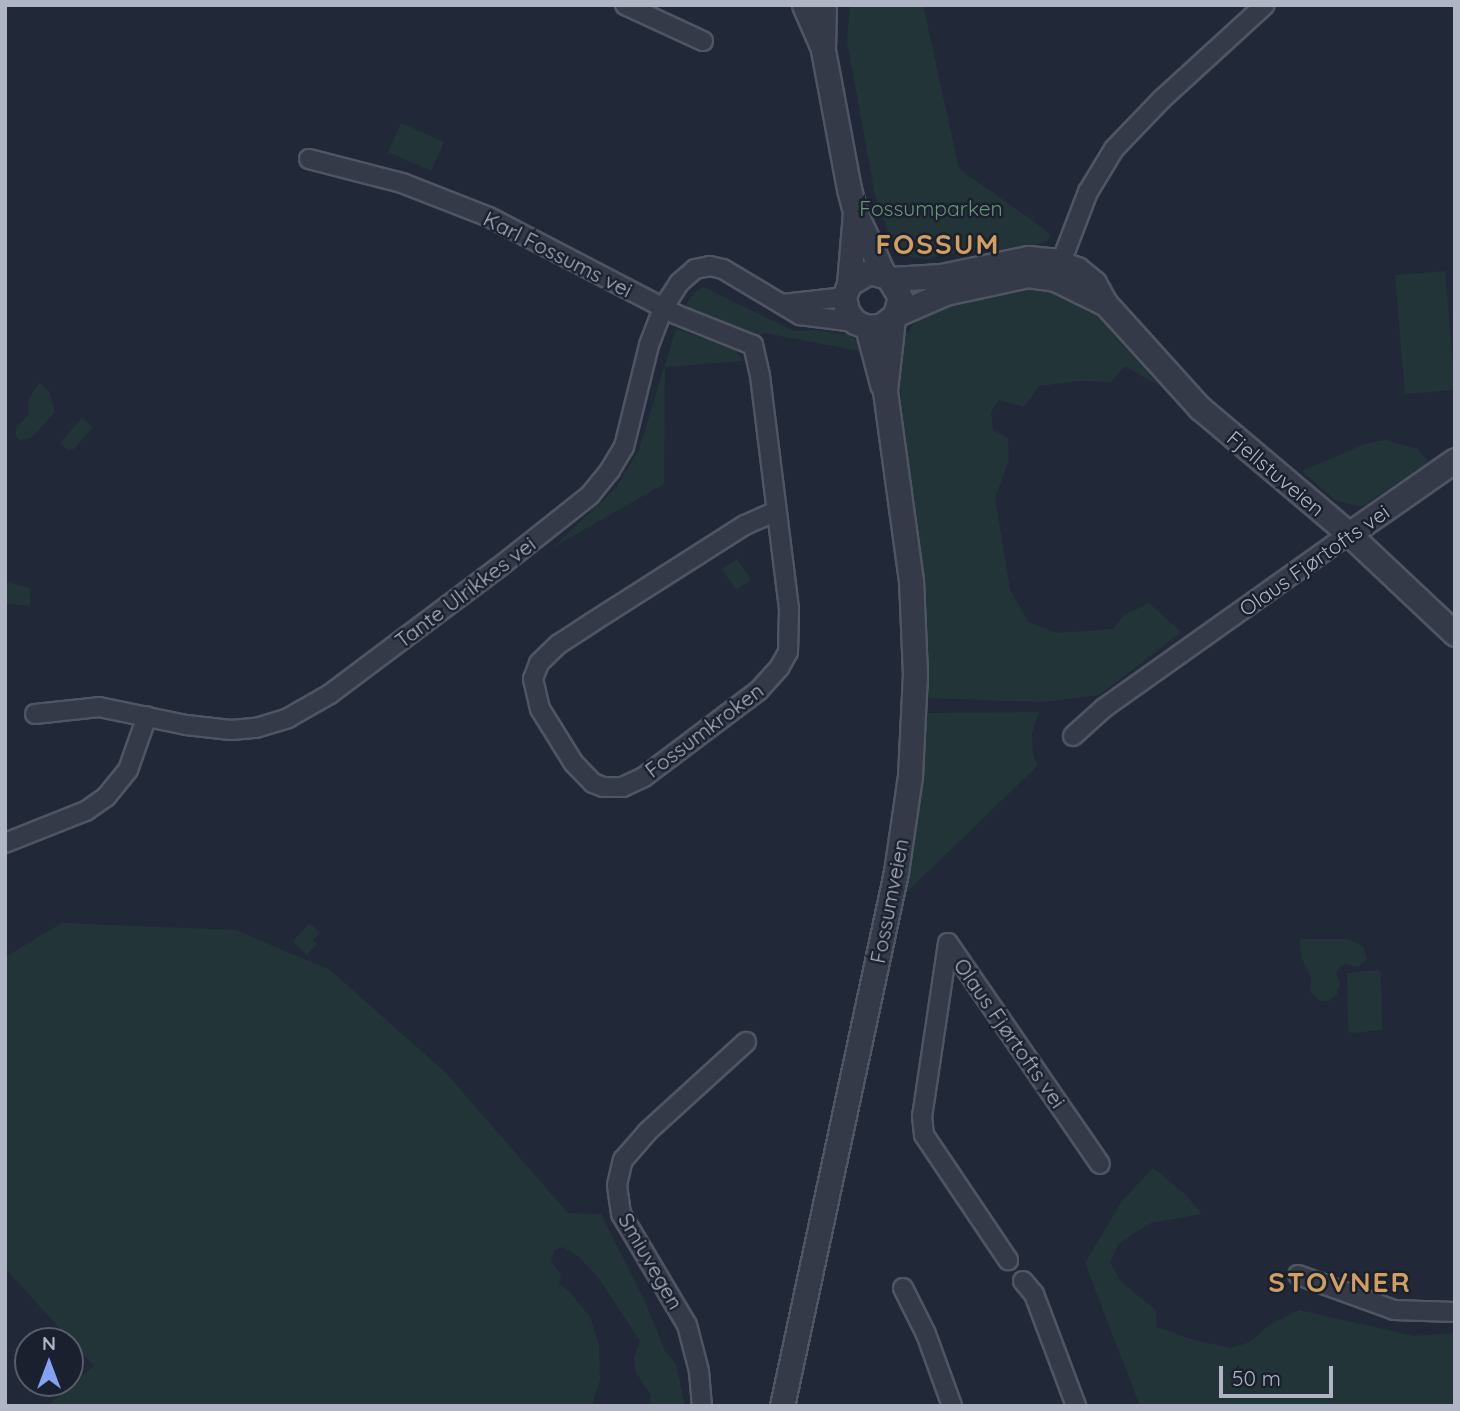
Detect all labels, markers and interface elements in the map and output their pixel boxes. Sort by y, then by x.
park label: Fossumparken [859,195,1003,221]
street label: Karl Fossums vei [479,206,637,302]
district label: FOSSUM [876,227,1000,261]
street label: Fjellstuveien [1222,425,1330,521]
street label: Olaus Fjørtofts vei [1234,499,1394,621]
street label: Tante Ulrikkes vei [390,531,540,653]
street label: Fossumkroken [640,677,768,783]
street label: Fossumveien [865,837,913,965]
street label: Olaus Fjørtofts vei [949,953,1071,1113]
street label: Smiuvegen [613,1208,689,1314]
district label: STOVNER [1269,1265,1411,1299]
north arrow [14,1327,84,1397]
text: N [42,1331,56,1355]
scale bar [1222,1352,1336,1396]
text: 50 m [1232,1365,1281,1391]

